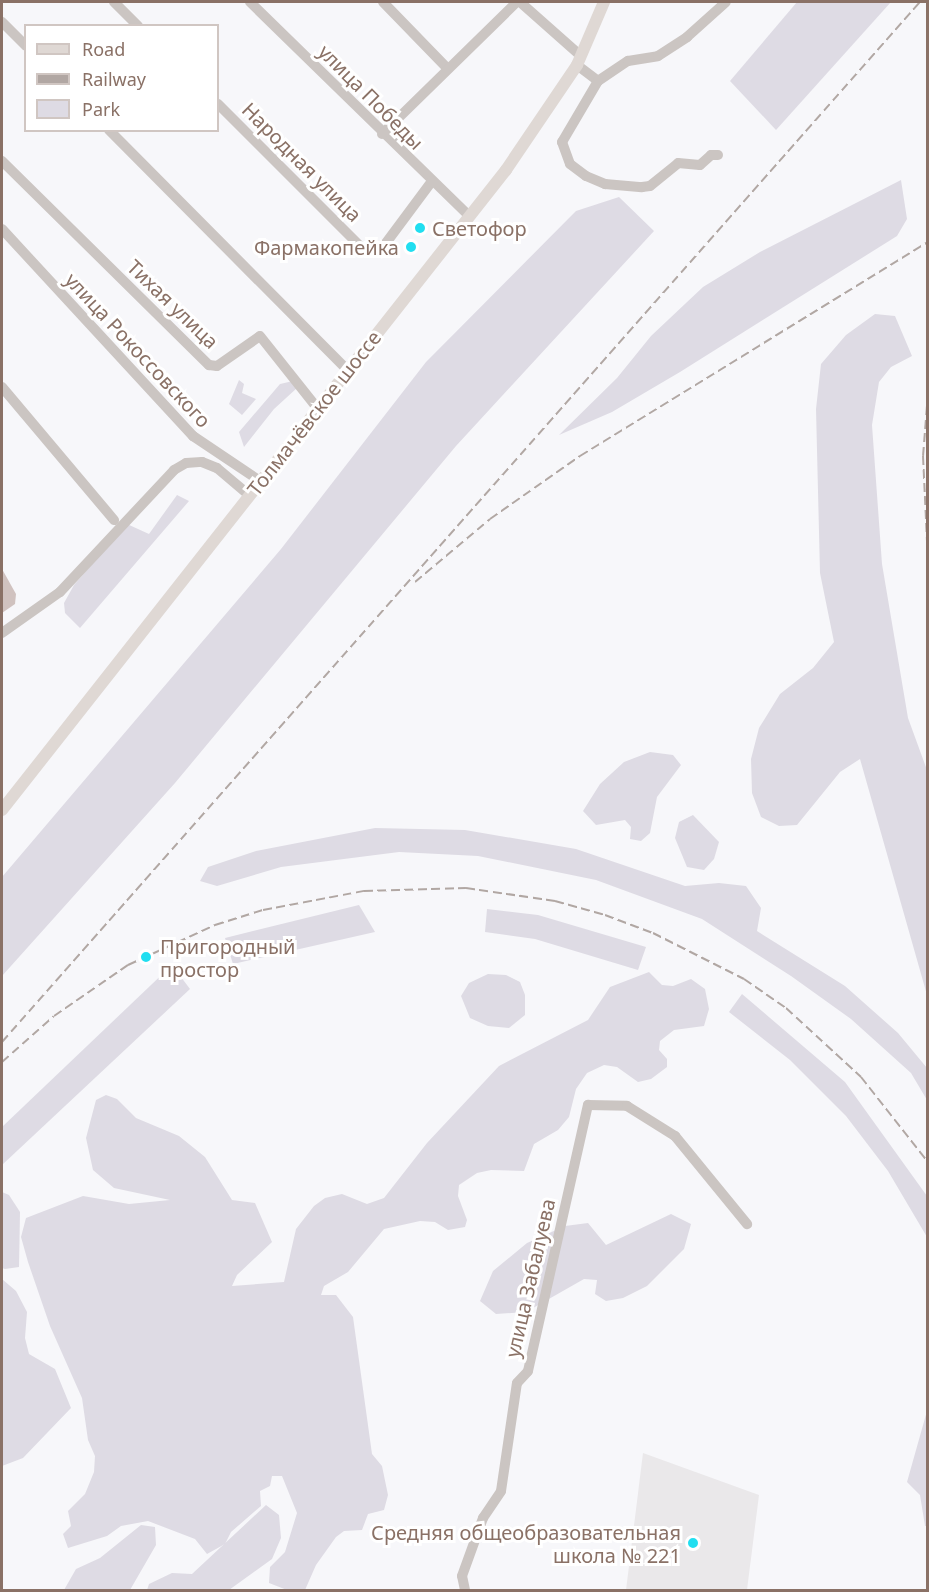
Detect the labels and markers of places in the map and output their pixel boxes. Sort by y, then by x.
place label: Светофор [432,216,527,240]
marker: Светофор [413,221,427,235]
place label: Фармакопейка [254,235,399,259]
marker: Фармакопейка [404,240,418,254]
place label: Пригородный простор [160,934,296,981]
marker: Пригородный простор [137,948,155,966]
place label: Средняя общеобразовательная школа № 221 [371,1520,681,1567]
marker: Средняя общеобразовательная школа № 221 [686,1536,700,1550]

